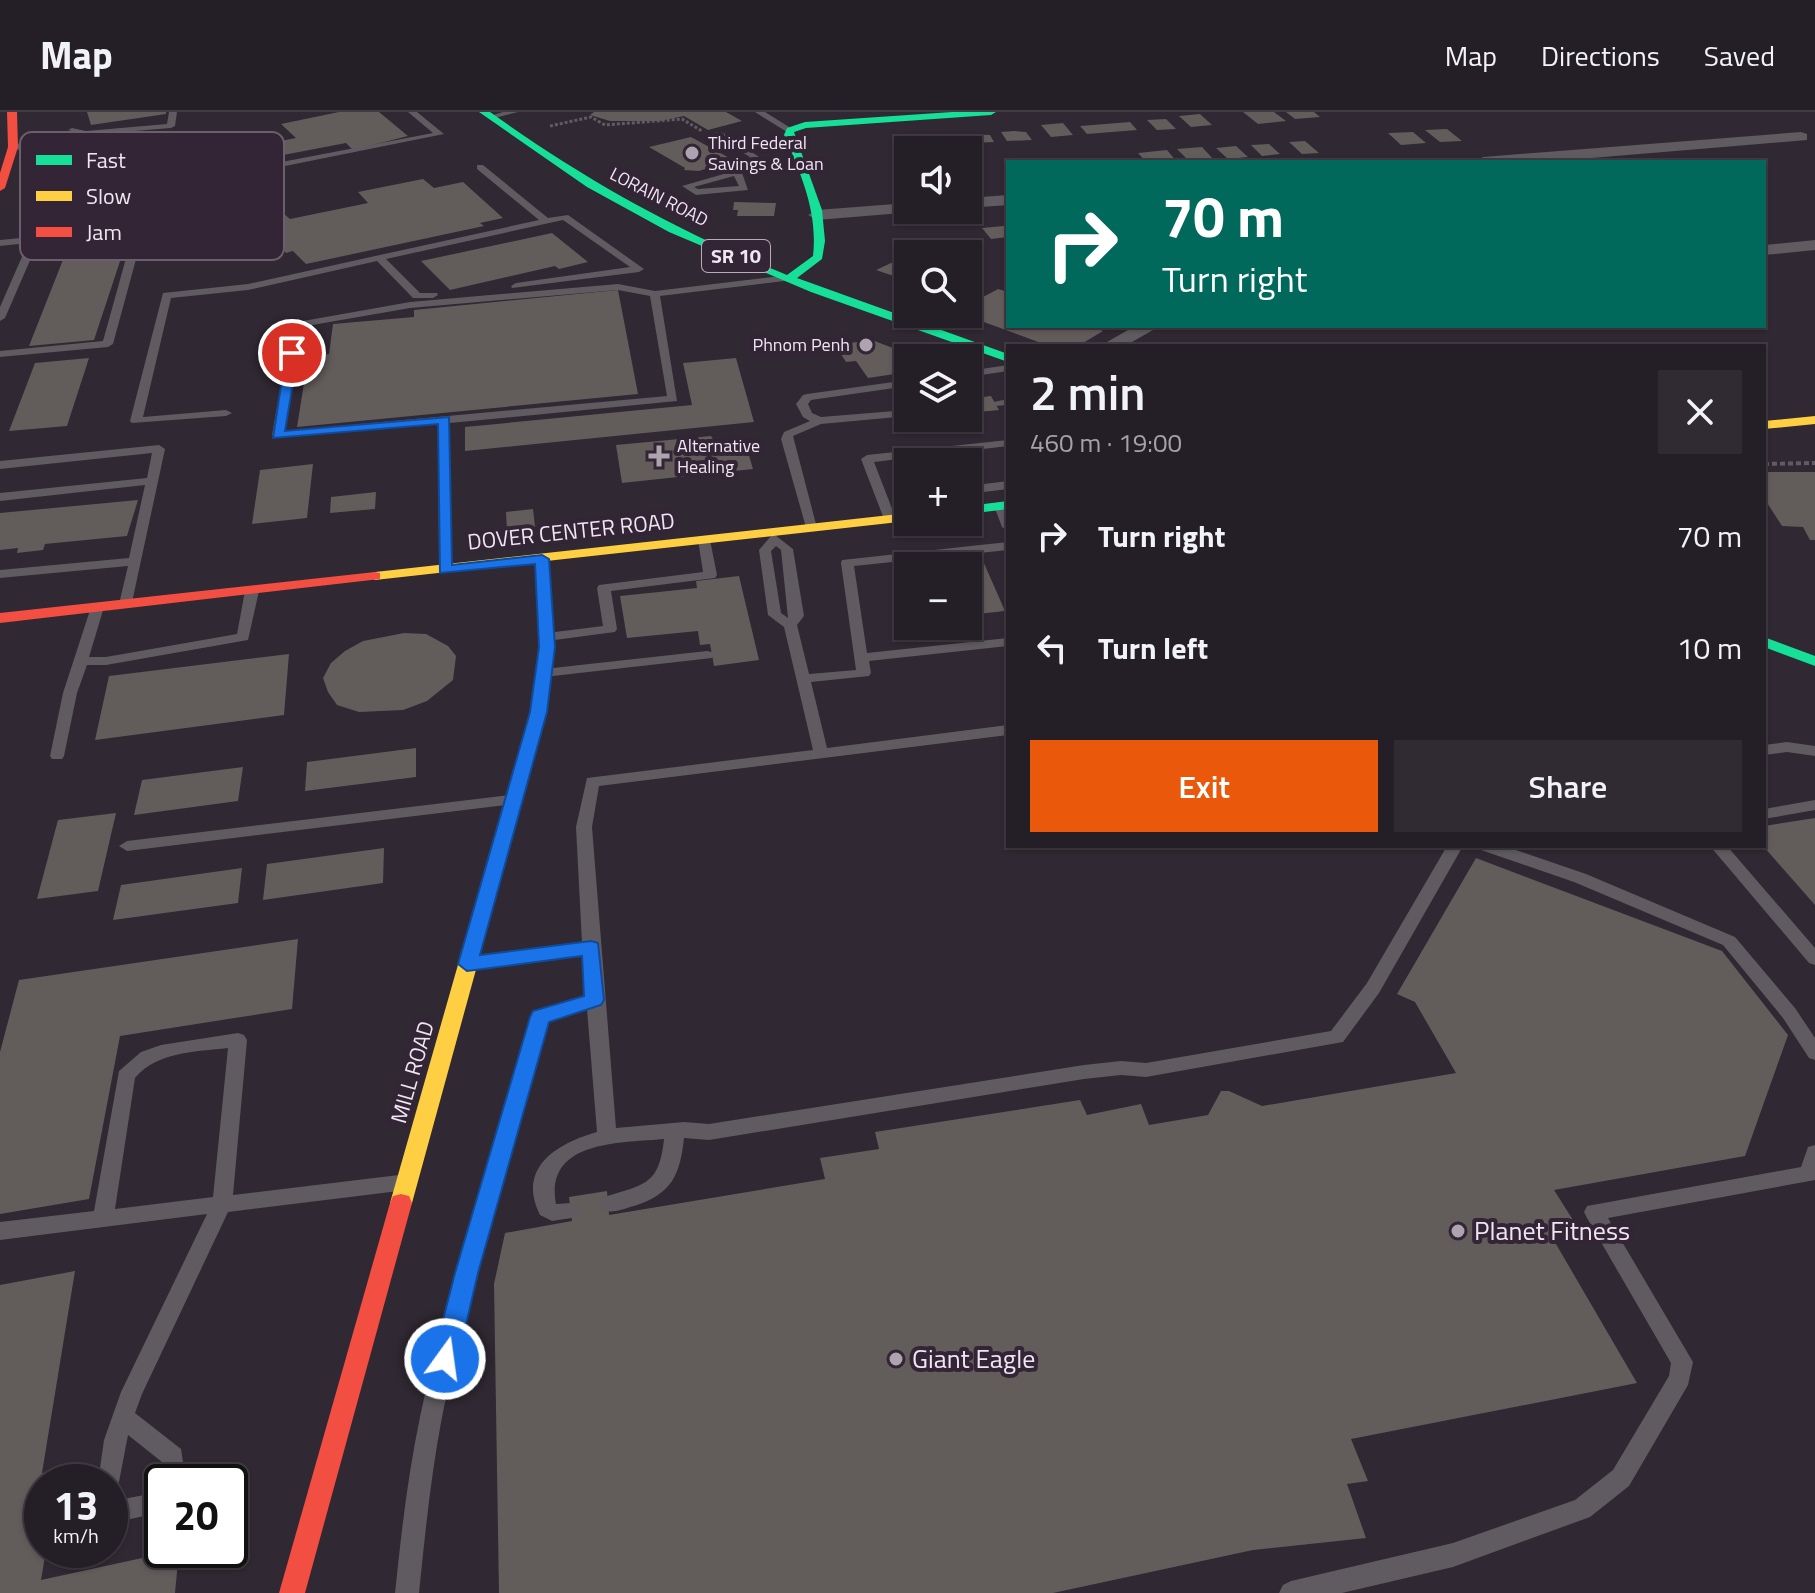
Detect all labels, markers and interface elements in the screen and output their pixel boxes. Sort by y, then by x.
text: Map [40,26,113,84]
text: Map [1445,34,1497,77]
text: Directions [1541,34,1660,77]
text: Saved [1704,34,1775,77]
place label: Third Federal Savings & Loan [708,129,824,177]
legend [20,132,284,260]
map controls [894,136,982,640]
button: sound [894,136,982,224]
text: Fast [86,143,126,177]
marker: Third Federal Savings & Loan [683,144,701,162]
street label: LORAIN ROAD [605,160,713,233]
text: 70 m [1162,174,1284,259]
text: Slow [86,179,132,213]
icon: right [1030,192,1134,296]
text: Jam [86,215,122,249]
road number: SR 10 [702,240,770,272]
button: search [894,240,982,328]
text: Turn right [1162,251,1307,306]
pin [258,319,326,387]
icon: arrive [270,331,314,375]
place label: Phnom Penh [752,331,850,358]
marker: Phnom Penh [857,336,875,354]
button: layers [894,344,982,432]
text: 2 min [1030,356,1145,429]
button: close [1658,370,1742,454]
text: 460 m · 19:00 [1030,423,1182,462]
place label: Alternative Healing [677,432,760,480]
marker: Alternative Healing [648,445,670,467]
button: + [894,448,982,536]
street label: DOVER CENTER ROAD [466,503,676,559]
text: Turn right [1098,513,1226,559]
text: 70 m [1677,513,1742,559]
icon: right [1030,514,1074,558]
button: − [894,552,982,640]
text: Turn left [1098,625,1208,671]
text: 10 m [1677,625,1742,671]
icon: left [1030,626,1074,670]
button: Exit [1030,740,1378,832]
button: Share [1394,740,1742,832]
street label: MILL ROAD [381,1017,443,1127]
place label: Planet Fitness [1474,1211,1630,1250]
marker: Planet Fitness [1449,1222,1467,1240]
position arrow [403,1317,487,1401]
place label: Giant Eagle [912,1339,1035,1378]
marker: Giant Eagle [887,1350,905,1368]
speed limit sign: 20 [144,1464,248,1568]
text: 13 [54,1475,98,1536]
text: km/h [53,1520,99,1551]

